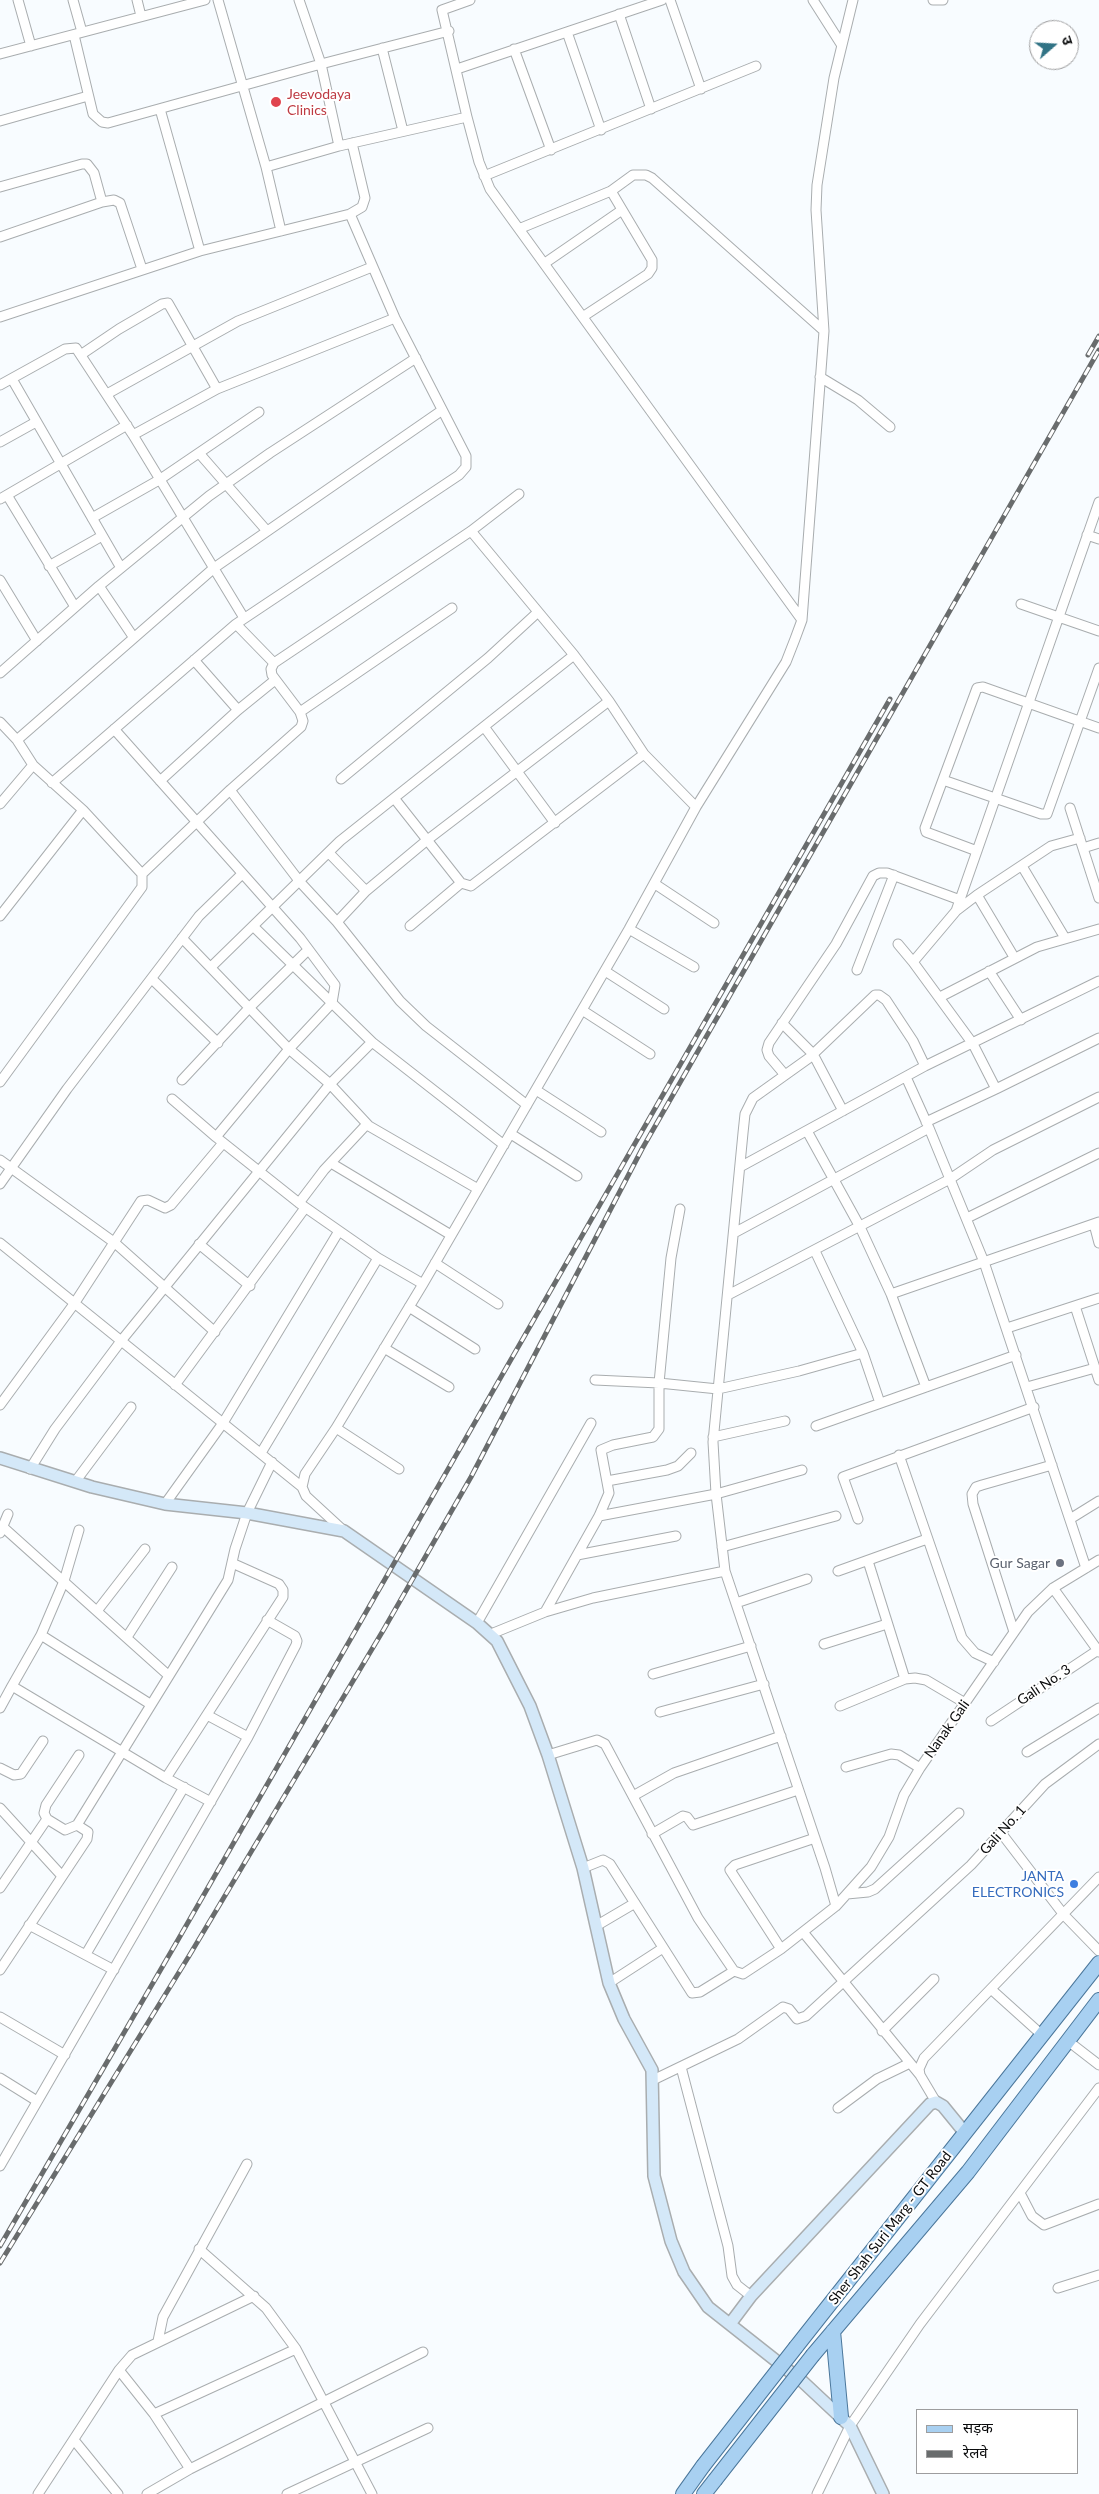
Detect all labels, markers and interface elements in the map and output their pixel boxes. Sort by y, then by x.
north arrow [1029,20,1079,70]
text: उ [1058,34,1077,47]
place label: Jeevodaya Clinics [287,86,351,118]
marker: Jeevodaya Clinics [269,95,283,109]
place label: Gur Sagar [990,1555,1050,1571]
marker: Gur Sagar [1054,1557,1066,1569]
street label: Gali No. 3 [1014,1661,1074,1709]
street label: Nanak Gali [921,1697,973,1761]
street label: Gali No. 1 [976,1802,1030,1858]
place label: JANTA ELECTRONICS [972,1868,1064,1900]
marker: JANTA ELECTRONICS [1068,1878,1080,1890]
street label: Sher Shah Suri Marg - GT Road [825,2148,955,2308]
legend [916,2409,1079,2474]
text: सड़क [963,2418,993,2436]
text: रेलवे [963,2443,988,2461]

